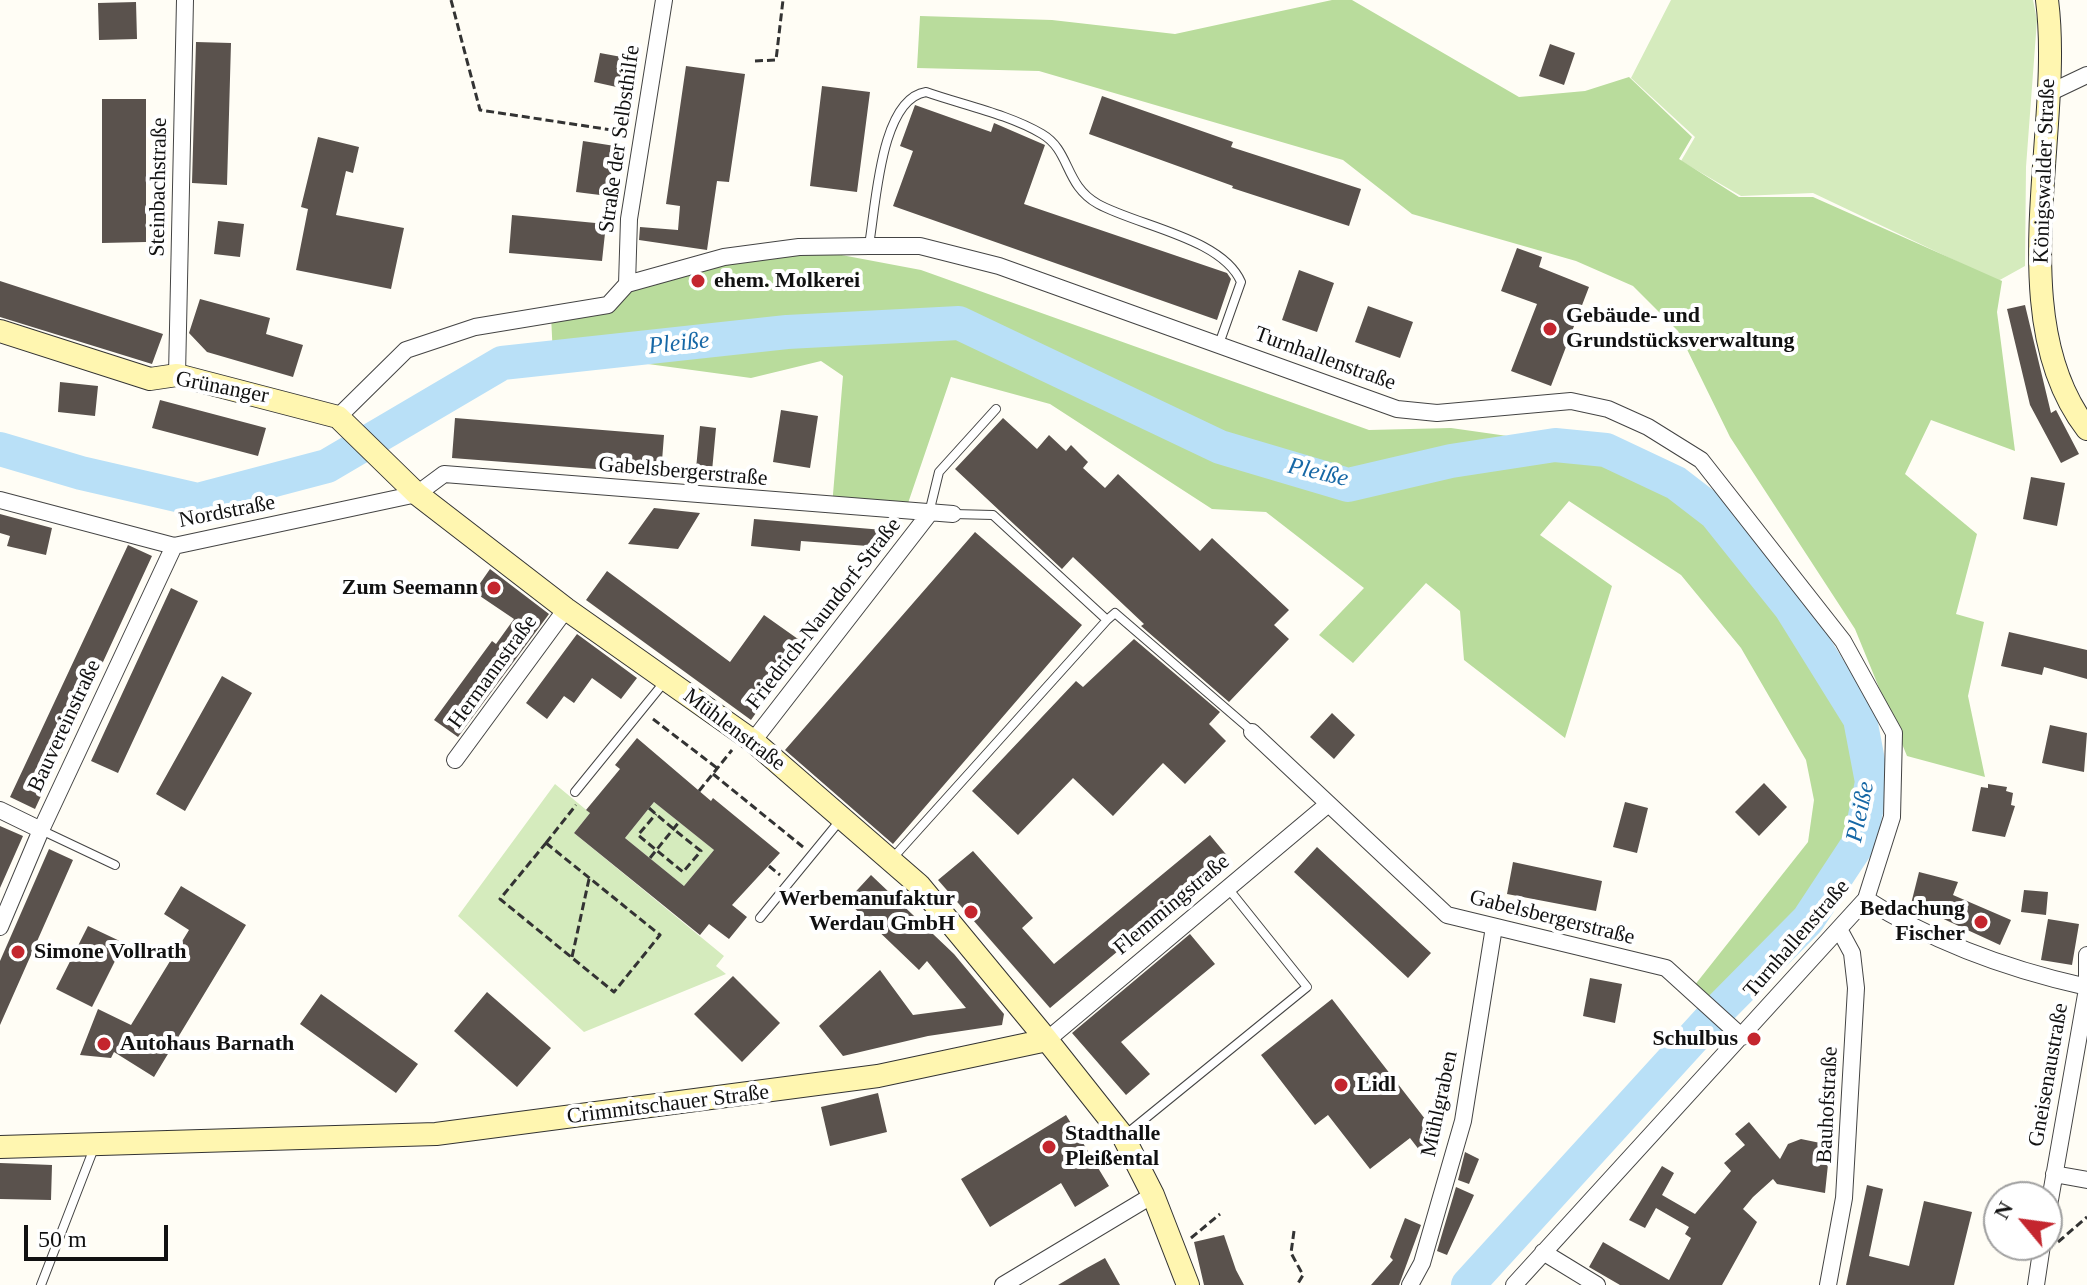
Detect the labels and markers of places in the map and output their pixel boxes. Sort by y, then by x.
place label: ehem. Molkerei [714,268,860,294]
marker: ehem. Molkerei [689,272,707,290]
place label: Gebäude- und Grundstücksverwaltung [1566,303,1795,354]
marker: Gebäude- und Grundstücksverwaltung [1541,320,1559,338]
place label: Zum Seemann [342,575,478,601]
marker: Zum Seemann [485,579,503,597]
place label: Werbemanufaktur Werdau GmbH [779,886,955,938]
place label: Bedachung Fischer [1860,896,1965,948]
marker: Werbemanufaktur Werdau GmbH [962,903,980,921]
marker: Bedachung Fischer [1972,913,1990,931]
place label: Simone Vollrath [34,939,187,965]
marker: Simone Vollrath [9,943,27,961]
place label: Schulbus [1652,1026,1738,1052]
marker: Schulbus [1745,1030,1763,1048]
place label: Autohaus Barnath [120,1031,294,1057]
marker: Autohaus Barnath [95,1035,113,1053]
place label: Lidl [1357,1072,1396,1098]
marker: Lidl [1332,1076,1350,1094]
place label: Stadthalle Pleißental [1065,1121,1160,1172]
marker: Stadthalle Pleißental [1040,1138,1058,1156]

